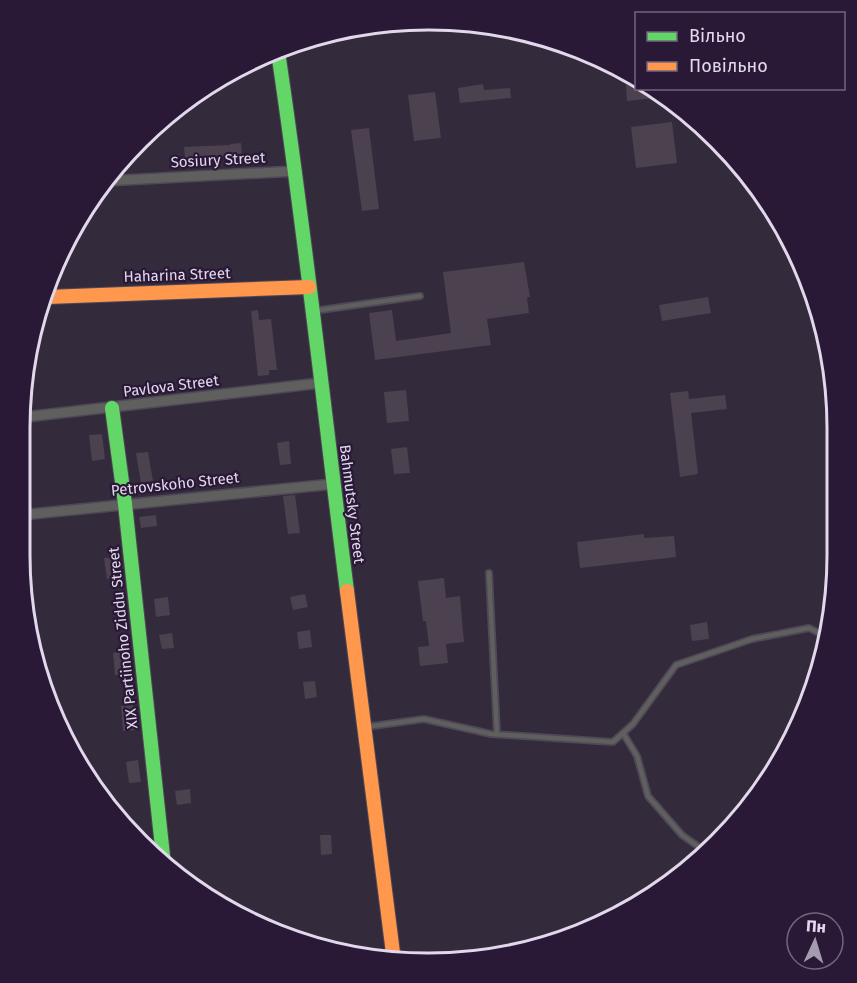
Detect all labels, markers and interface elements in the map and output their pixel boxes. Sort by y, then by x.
legend [635,12,845,90]
text: Вільно [689,25,746,47]
text: Повільно [689,55,768,77]
street label: Sosiury Street [170,149,266,171]
street label: Haharina Street [123,264,231,286]
street label: Pavlova Street [122,371,220,401]
street label: Bahmutsky Street [336,443,368,565]
street label: Petrovskoho Street [110,468,241,500]
street label: XIX Partiinoho Ziddu Street [104,546,142,730]
north arrow [785,911,845,971]
text: Пн [805,916,827,937]

